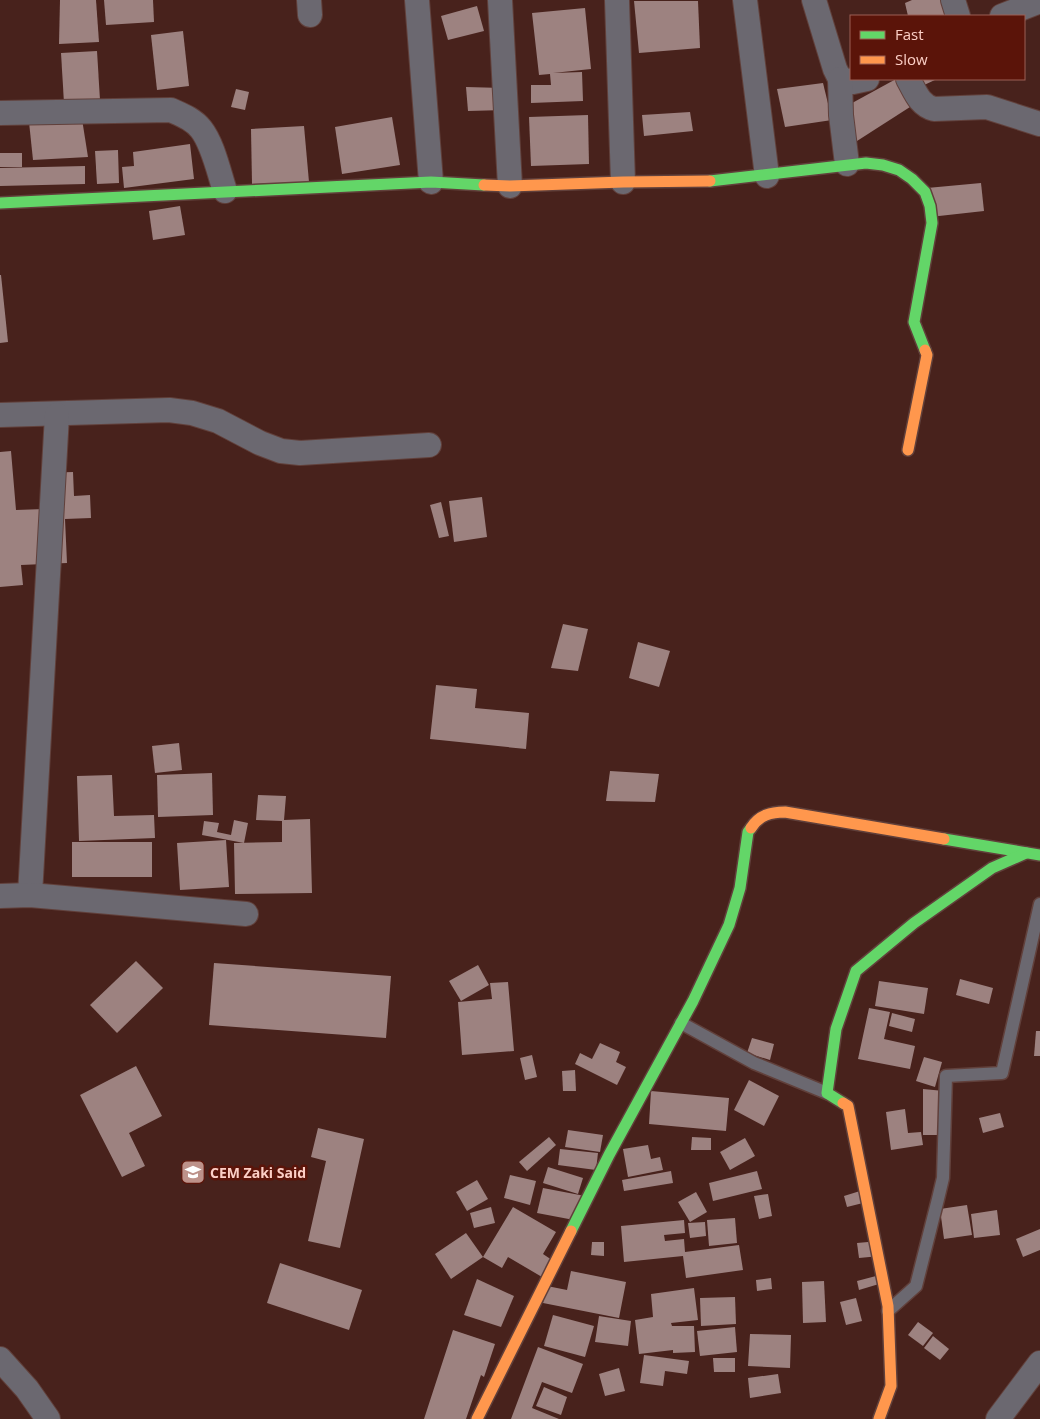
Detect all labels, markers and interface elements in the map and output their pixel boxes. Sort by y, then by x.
legend [850,15,1025,80]
text: Fast [895,24,924,44]
text: Slow [895,49,928,69]
school or university icon: CEM Zaki Said [180,1159,206,1185]
place label: CEM Zaki Said [210,1163,306,1182]

